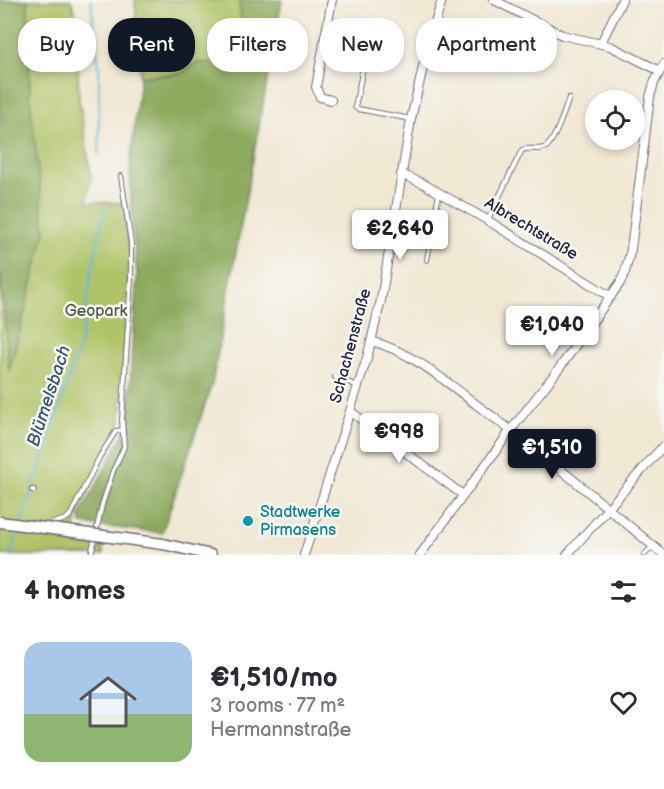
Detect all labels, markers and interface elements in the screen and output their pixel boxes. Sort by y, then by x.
chip: Buy [18,18,96,72]
chip: Rent [108,18,195,72]
chip: Filters [207,18,308,72]
chip: New [320,18,404,72]
chip: Apartment [416,18,557,72]
map controls [585,90,645,150]
button: locate [585,90,645,150]
street label: Albrechtstraße [481,194,581,264]
pin: €2,640 [351,210,449,261]
text: €2,640 [366,217,434,241]
street label: Schachenstraße [327,286,376,405]
park label: Geopark [65,302,127,321]
pin: €1,040 [503,306,601,357]
text: €1,040 [520,313,584,337]
water label: Blümelsbach [23,343,75,449]
pin: €998 [363,413,435,464]
text: €998 [374,420,424,444]
pin: €1,510 [503,429,601,480]
text: €1,510 [522,436,582,460]
place label: Stadtwerke Pirmasens [260,503,341,540]
marker: Stadtwerke Pirmasens [241,514,255,528]
icon: filters [607,575,640,608]
text: 4 homes [24,576,125,607]
text: €1,510/mo [210,663,338,694]
icon: home [72,666,144,738]
icon: heart [607,686,640,719]
text: 3 rooms · 77 m² [210,694,345,718]
text: Hermannstraße [210,718,351,742]

